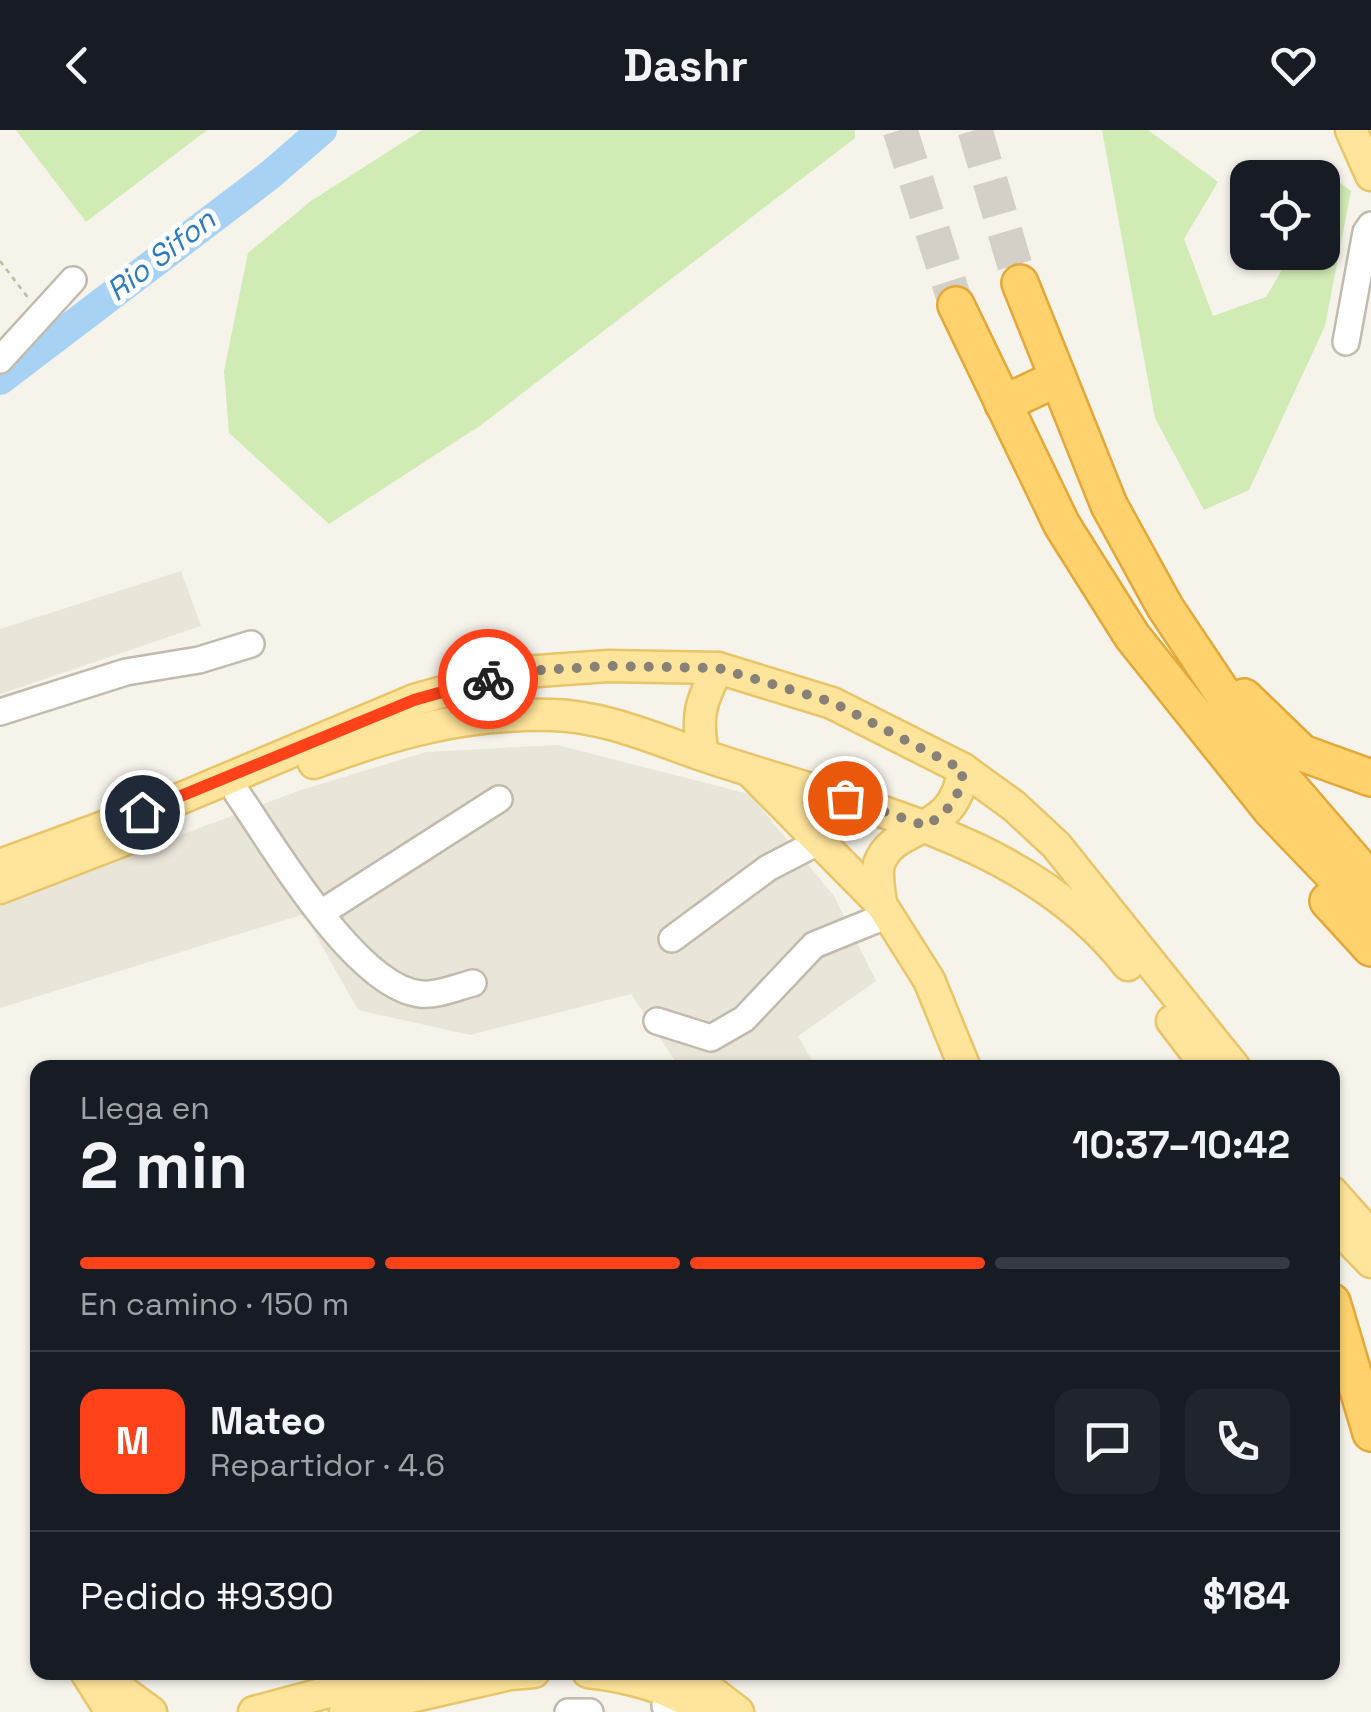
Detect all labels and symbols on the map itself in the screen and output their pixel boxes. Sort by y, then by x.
water label: Rio Sifon [98,200,223,309]
courier [438,629,538,729]
pin [803,756,888,841]
pin [100,770,185,855]

